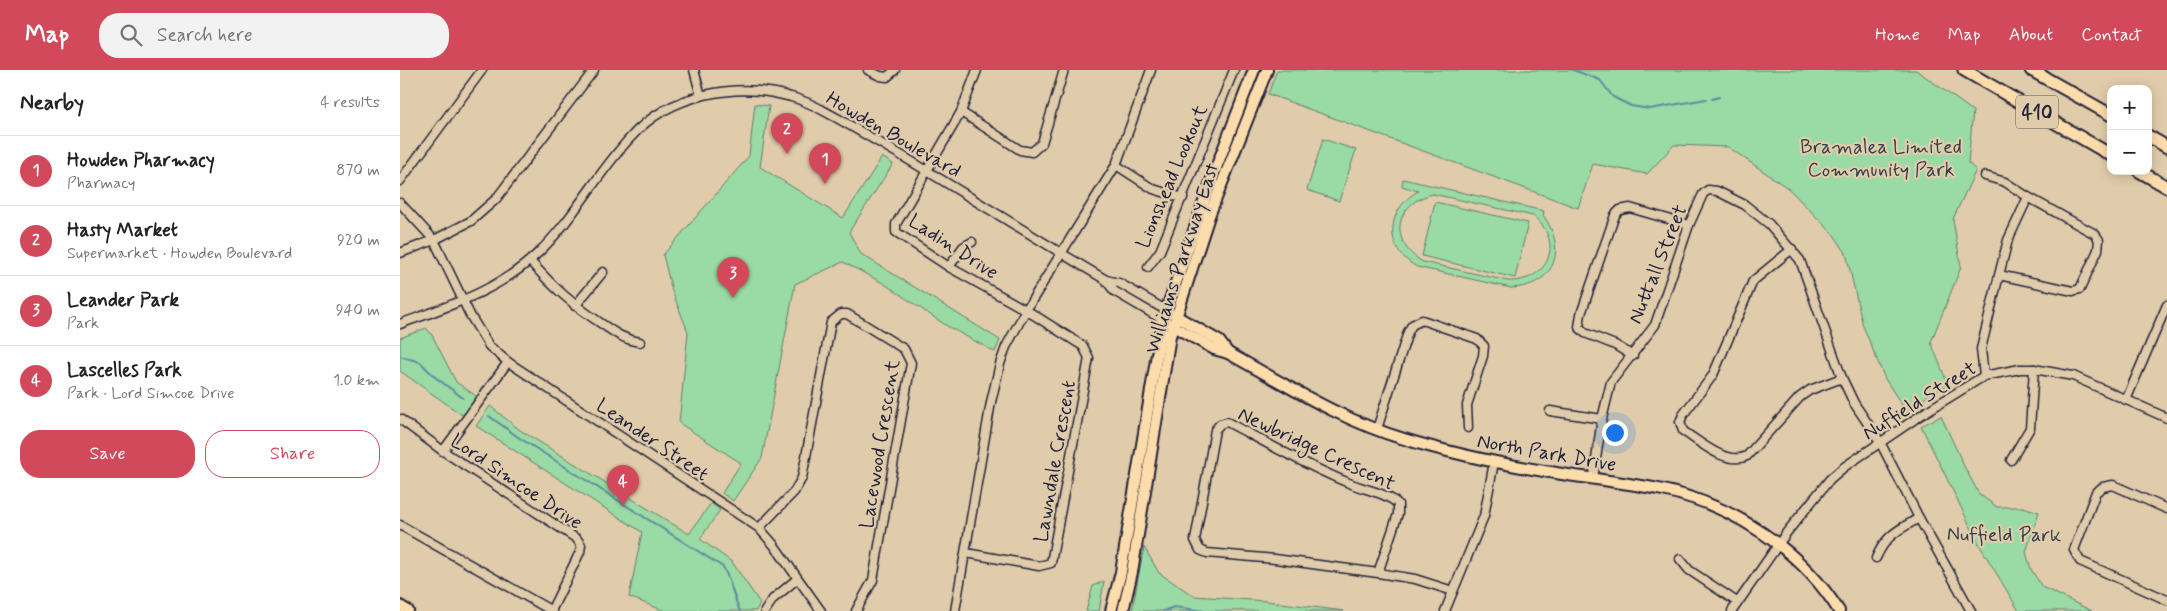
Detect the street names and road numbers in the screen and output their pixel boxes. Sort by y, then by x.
street label: Howden Boulevard [821,86,966,185]
road number: 410 [2016,96,2058,128]
street label: Lionshead Lookout [1130,100,1215,253]
street label: Williams Parkway East [1139,159,1226,357]
street label: Nuttall Street [1622,201,1695,328]
street label: Ladin Drive [903,208,1003,286]
street label: Nuffield Street [1858,355,1982,447]
street label: Lacewood Crescent [854,358,907,530]
street label: Lawndale Crescent [1028,378,1083,544]
street label: Leander Street [590,393,714,488]
street label: Newbridge Crescent [1233,401,1399,499]
street label: Lord Simcoe Drive [445,428,588,537]
street label: North Park Drive [1475,428,1618,479]

